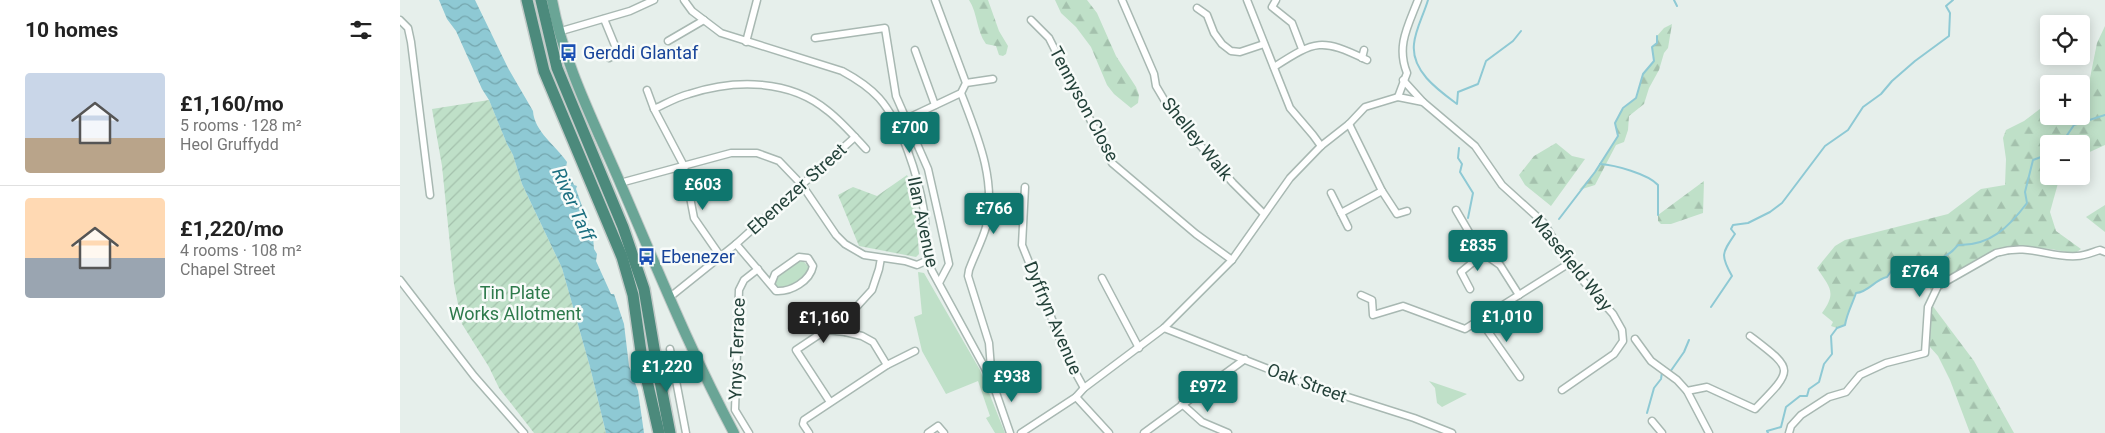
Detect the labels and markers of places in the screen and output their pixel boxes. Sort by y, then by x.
place label: Gerddi Glantaf [583,42,699,63]
bus stop icon: Gerddi Glantaf [559,43,579,63]
pin: £700 [880,112,940,154]
pin: £603 [673,168,733,211]
pin: £766 [964,192,1024,235]
pin: £835 [1448,230,1508,272]
place label: Ebenezer [661,246,735,267]
bus stop icon: Ebenezer [637,247,657,267]
pin: £764 [1890,256,1950,298]
pin: £1,010 [1466,300,1548,343]
pin: £1,160 [783,302,865,344]
pin: £1,220 [626,350,708,393]
pin: £938 [982,360,1042,403]
pin: £972 [1178,370,1238,413]

